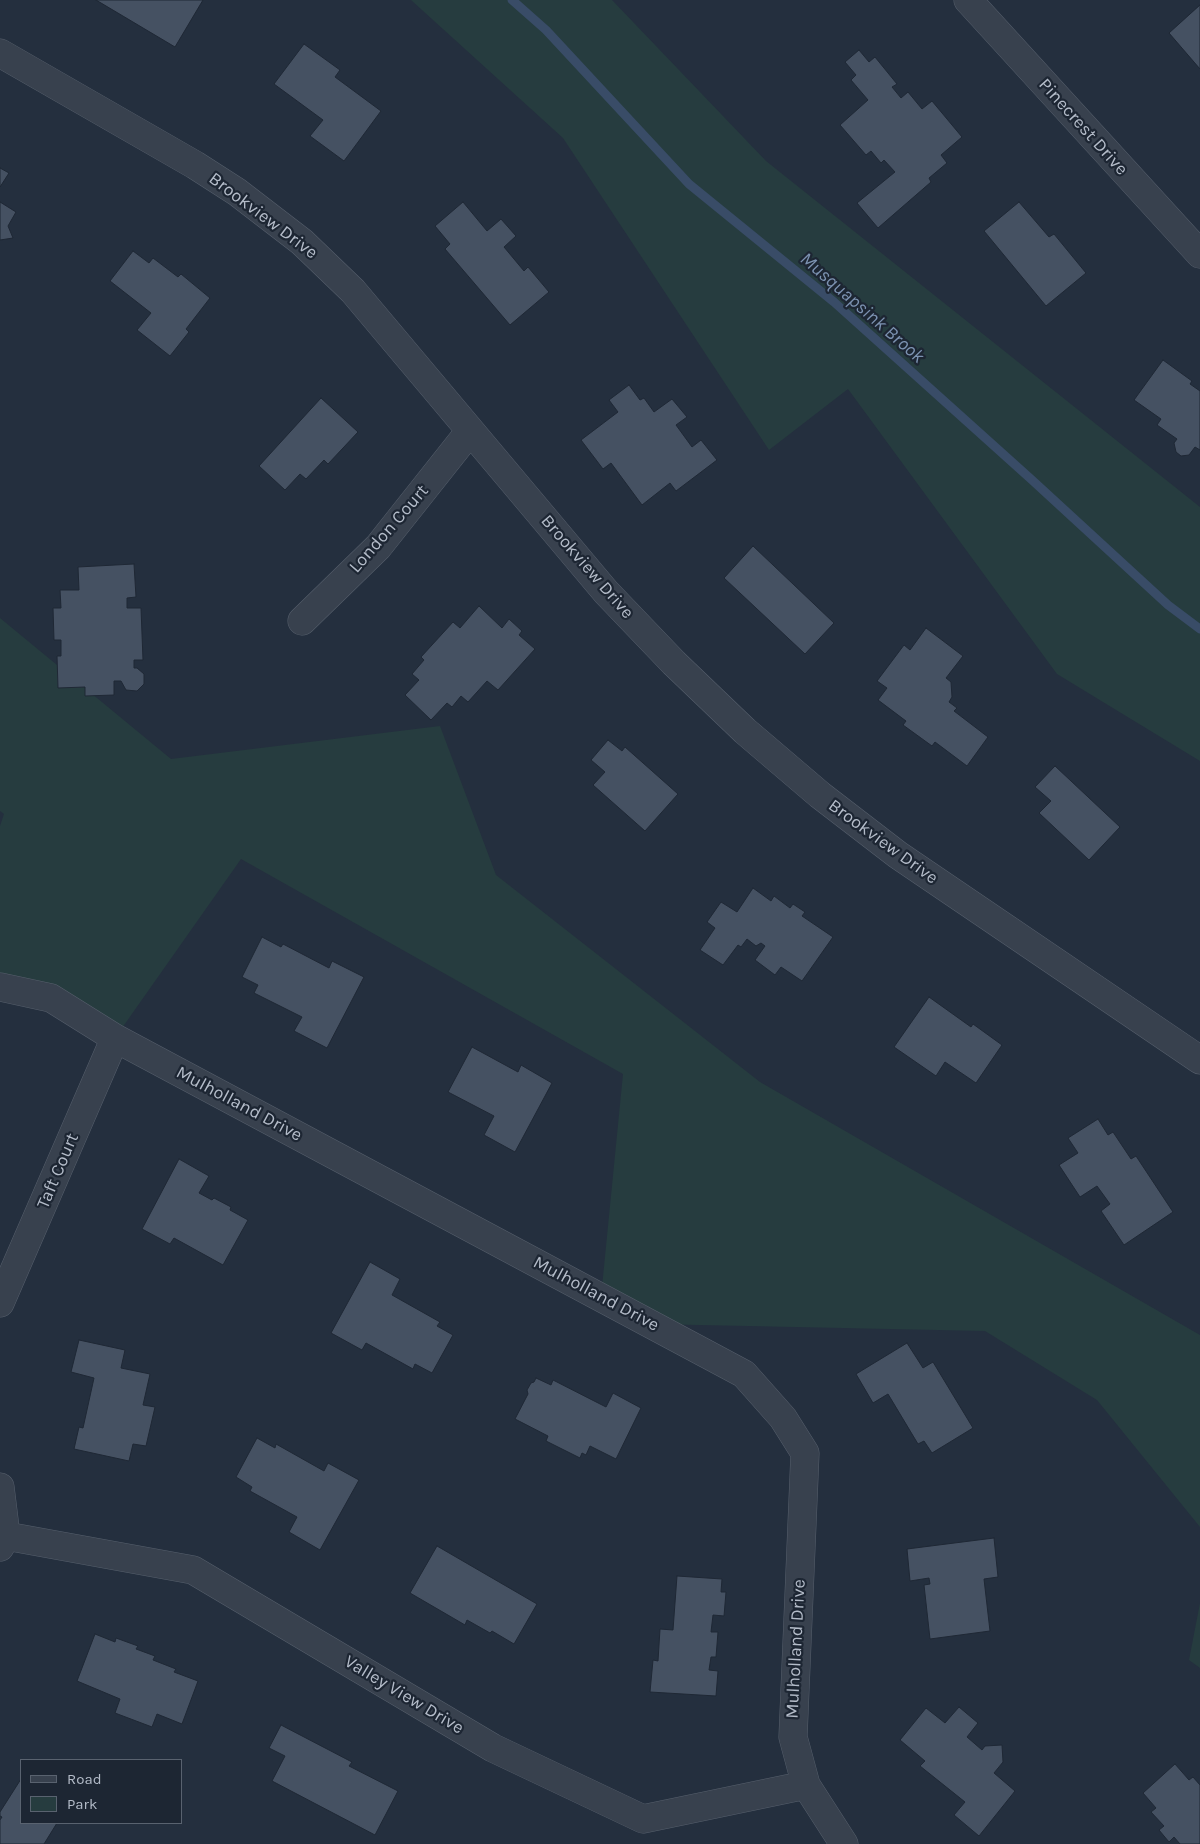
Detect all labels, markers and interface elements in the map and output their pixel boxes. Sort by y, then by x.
street label: Pinecrest Drive [1034,74,1132,180]
street label: Brookview Drive [204,168,322,264]
water label: Musquapsink Brook [795,248,929,368]
street label: London Court [345,480,433,578]
street label: Brookview Drive [536,511,638,623]
street label: Brookview Drive [824,795,942,889]
street label: Mulholland Drive [172,1062,306,1146]
street label: Taft Court [33,1130,83,1212]
street label: Mulholland Drive [529,1252,663,1336]
street label: Mulholland Drive [782,1579,810,1719]
street label: Valley View Drive [340,1651,468,1739]
legend [20,1759,182,1824]
text: Road [67,1770,102,1788]
text: Park [67,1795,97,1813]

